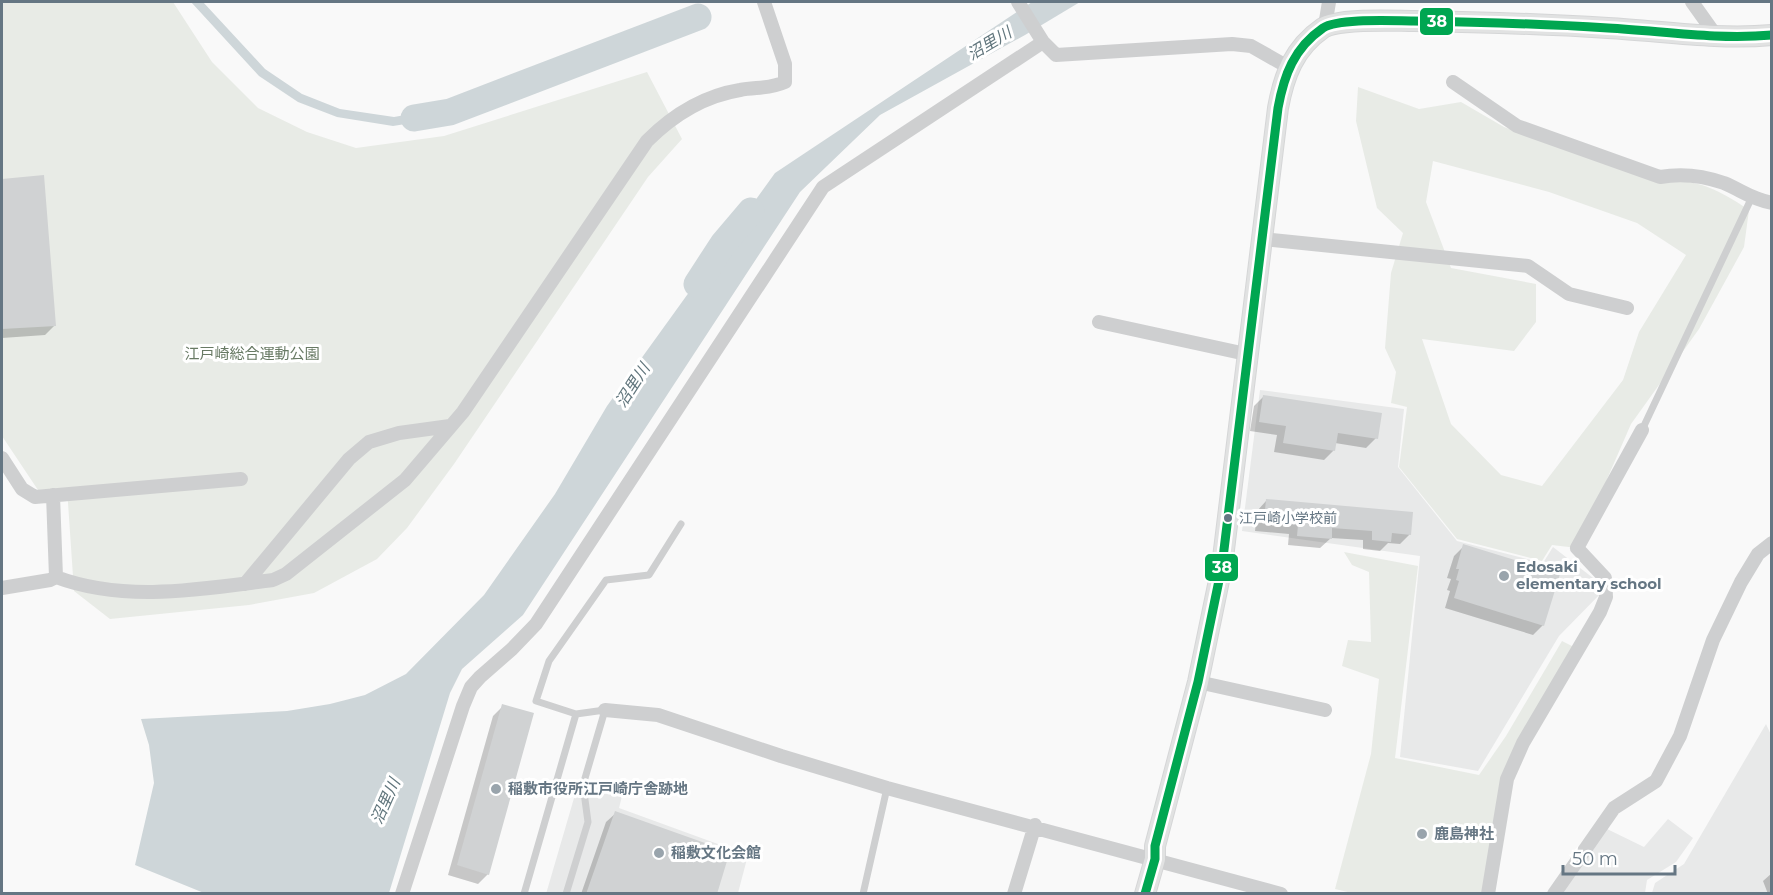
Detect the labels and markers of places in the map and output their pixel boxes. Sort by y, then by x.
place label: 江戸崎小学校前 [1239,509,1337,527]
marker: 江戸崎小学校前 [1222,512,1234,524]
place label: Edosaki elementary school [1516,557,1662,593]
marker: Edosaki elementary school [1497,569,1511,583]
place label: 稲敷市役所江戸崎庁舎跡地 [508,779,688,798]
marker: 稲敷市役所江戸崎庁舎跡地 [489,782,503,796]
place label: 鹿島神社 [1434,824,1494,843]
marker: 鹿島神社 [1415,827,1429,841]
place label: 稲敷文化会館 [671,843,761,862]
marker: 稲敷文化会館 [652,846,666,860]

